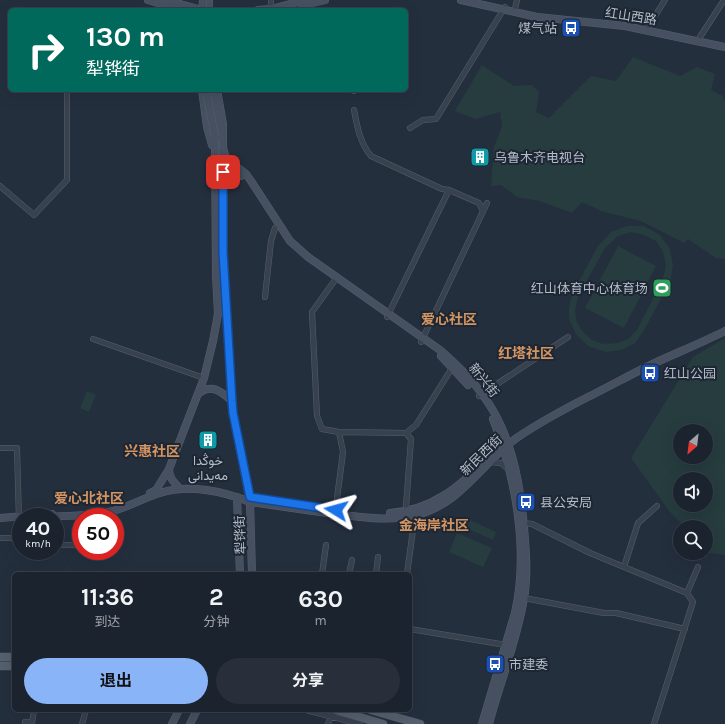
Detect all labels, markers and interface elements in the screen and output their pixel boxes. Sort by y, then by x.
street label: 红山西路 [604,5,658,27]
bus stop icon: 煤气站 [560,17,582,39]
text: 130 m [86,20,165,53]
place label: 煤气站 [518,21,557,36]
icon: right [20,24,72,76]
text: 犁铧街 [86,58,140,80]
building icon: 乌鲁木齐电视台 [469,146,491,168]
place label: 乌鲁木齐电视台 [494,150,585,165]
pin [206,155,240,189]
icon: arrive [212,161,234,183]
sports icon: 红山体育中心体育场 [651,277,673,299]
place label: 红山体育中心体育场 [531,281,648,296]
district label: 爱心社区 [421,311,477,328]
district label: 红塔社区 [498,345,554,362]
street label: 新兴街 [466,360,502,400]
bus stop icon: 红山公园 [639,362,661,384]
place label: 红山公园 [664,366,716,381]
north arrow [673,424,713,464]
map controls [673,424,713,560]
building icon: خوڭدا مەيدانى [197,429,219,451]
street label: 新民西街 [457,432,505,478]
district label: 兴惠社区 [124,443,180,460]
place label: خوڭدا مەيدانى [188,452,228,484]
button: sound [673,472,713,512]
position arrow [315,489,357,531]
district label: 爱心北社区 [54,490,124,507]
bus stop icon: 县公安局 [515,491,537,513]
place label: 县公安局 [540,495,592,510]
speed limit sign: 50 [72,508,124,560]
street label: 犁铧街 [232,515,248,555]
text: 40 [26,517,50,540]
district label: 金海岸社区 [399,517,469,534]
button: search [673,520,713,560]
text: km/h [25,538,51,550]
text: 11:36 [81,583,134,611]
text: 2 [209,583,223,611]
text: 630 [298,585,343,613]
text: m [314,613,327,628]
text: 到达 [95,614,121,629]
text: 分钟 [203,614,229,629]
bus stop icon: 市建委 [484,653,506,675]
place label: 市建委 [509,657,548,672]
button: 退出 [24,658,208,704]
button: 分享 [216,658,400,704]

